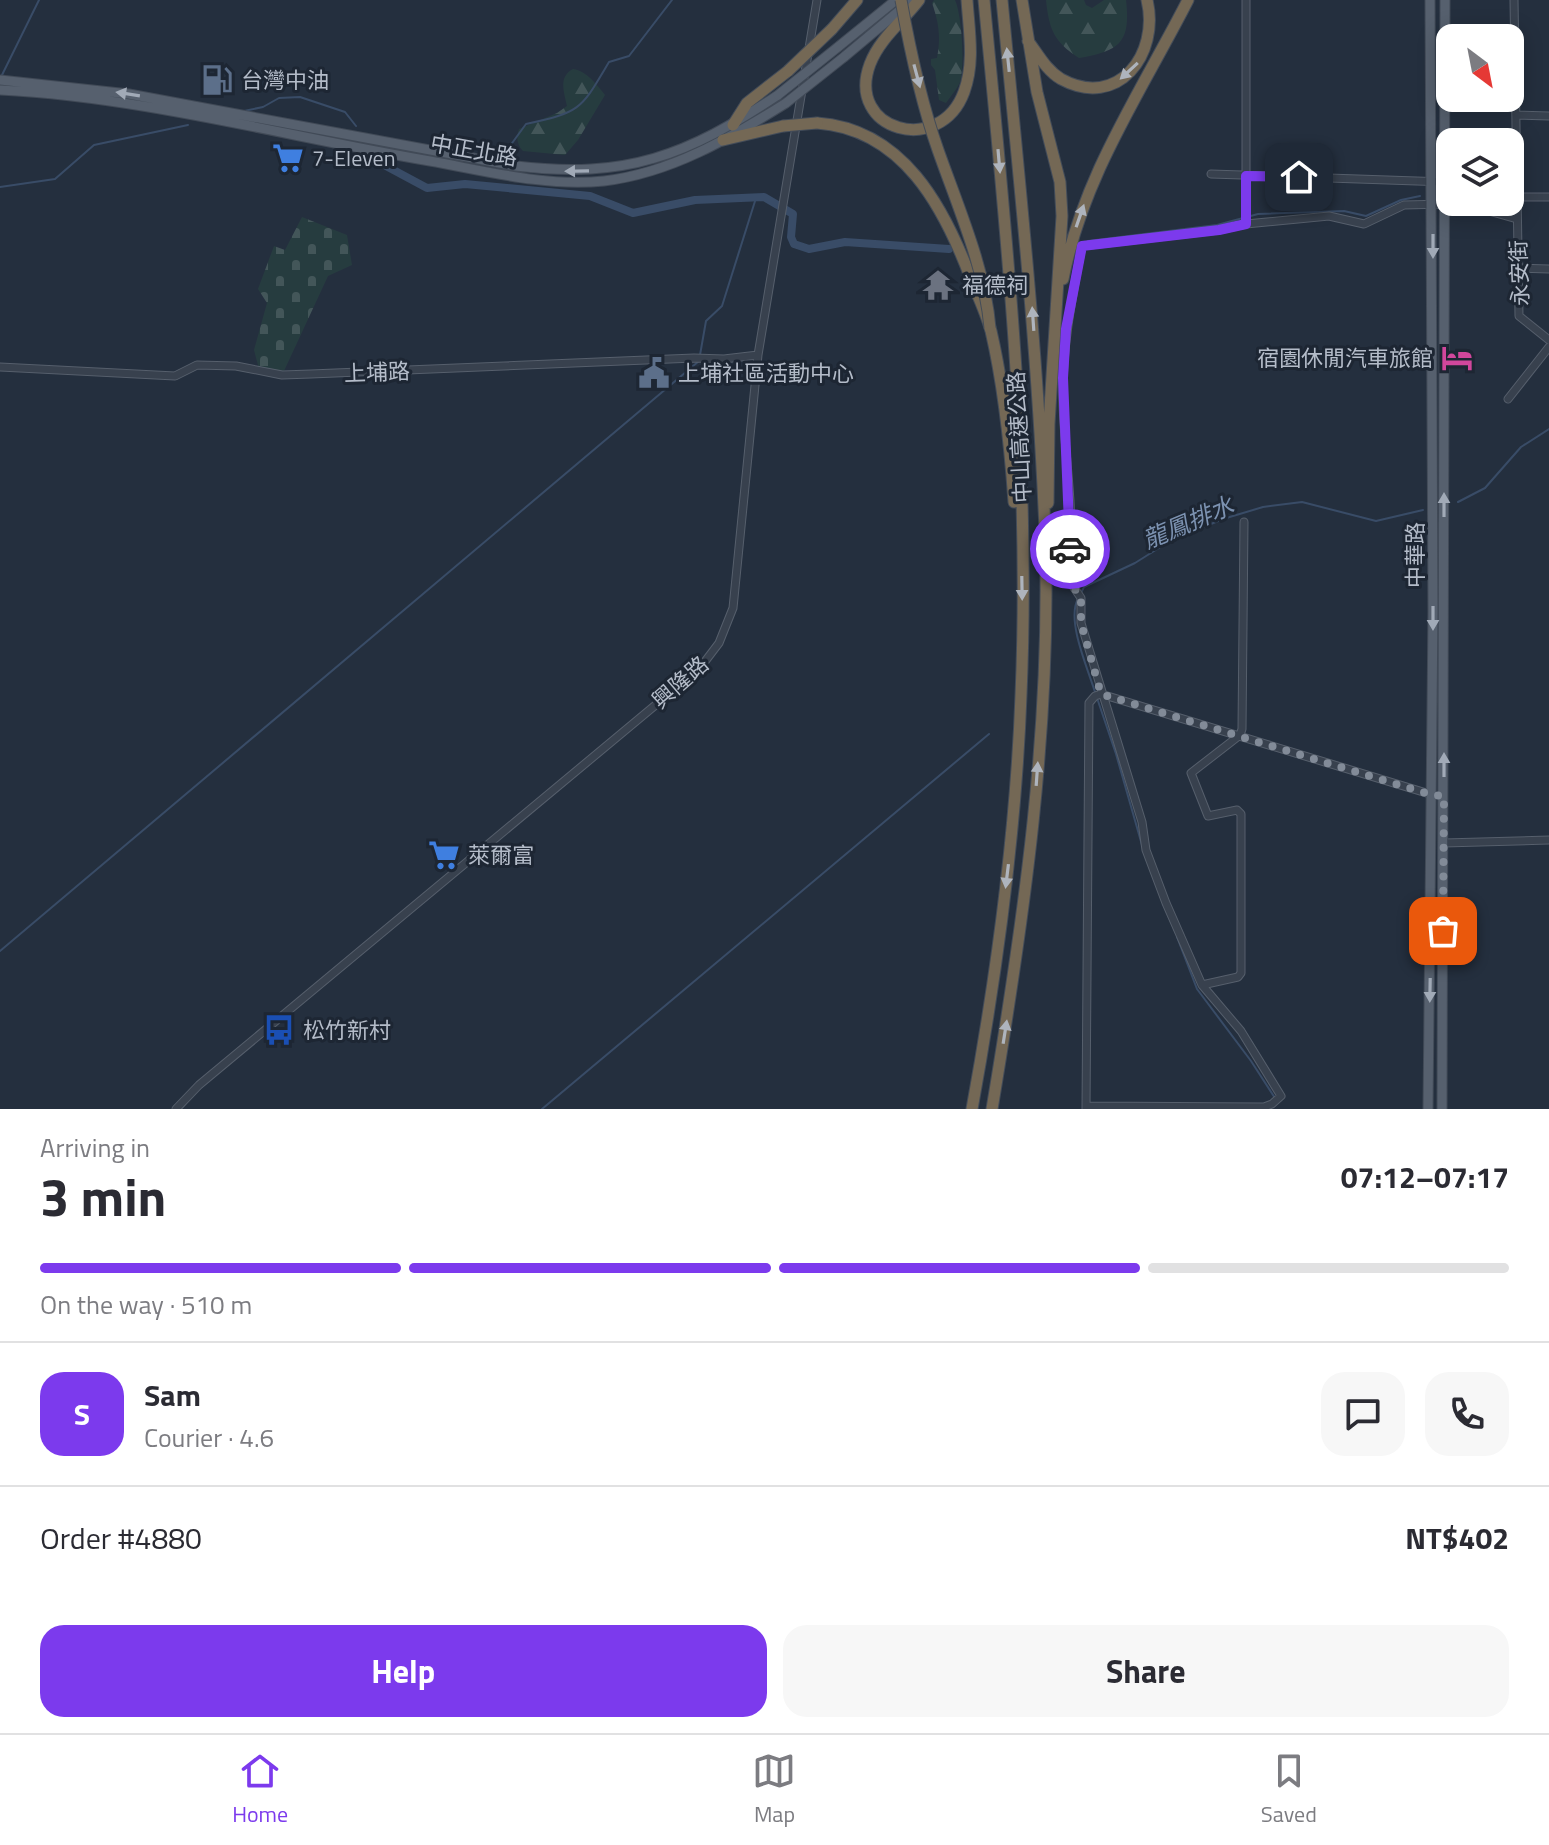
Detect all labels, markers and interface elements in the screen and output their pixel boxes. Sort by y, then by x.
north arrow [1436,24,1524,112]
map controls [1436,24,1524,216]
one-way arrow [1001,47,1014,72]
one-way arrow [1120,61,1139,79]
fuel station icon: 台灣中油 [200,63,234,97]
place label: 台灣中油 [241,63,329,97]
one-way arrow [912,64,924,89]
one-way arrow [115,88,140,100]
street label: 中正北路 [428,126,520,174]
button: layers [1436,128,1524,216]
supermarket icon: 7-Eleven [271,141,305,175]
place label: 7-Eleven [312,141,395,175]
pin [1265,143,1333,211]
one-way arrow [993,149,1006,174]
icon: home [1277,155,1321,199]
one-way arrow [564,164,589,177]
one-way arrow [1075,204,1087,228]
one-way arrow [1427,234,1439,259]
street label: 永安街 [1501,239,1537,307]
temple icon: 福德祠 [921,268,955,302]
place label: 福德祠 [962,268,1028,302]
one-way arrow [1026,306,1039,331]
place label: 宿園休閒汽車旅館 [1257,341,1433,375]
hotel icon: 宿園休閒汽車旅館 [1440,341,1474,375]
street label: 上埔路 [343,354,411,390]
public building icon: 上埔社區活動中心 [637,356,671,390]
place label: 上埔社區活動中心 [678,356,854,390]
street label: 中山高速公路 [999,370,1039,504]
water label: 龍鳳排水 [1137,486,1240,557]
one-way arrow [1438,492,1450,517]
courier [1030,509,1110,589]
street label: 中華路 [1398,522,1432,588]
icon: car [1048,527,1092,571]
one-way arrow [1016,576,1028,601]
one-way arrow [1427,606,1439,631]
street label: 興隆路 [644,648,716,716]
one-way arrow [1438,752,1450,777]
one-way arrow [1031,761,1044,786]
supermarket icon: 萊爾富 [427,838,461,872]
place label: 萊爾富 [468,838,534,872]
one-way arrow [1000,864,1013,889]
pin [1409,897,1477,965]
icon: bag [1421,909,1465,953]
one-way arrow [1424,978,1436,1003]
bus stop icon: 松竹新村 [262,1013,296,1047]
place label: 松竹新村 [303,1013,391,1047]
one-way arrow [999,1019,1012,1044]
text: Arriving in [40,1128,150,1167]
text: 07:12–07:17 [1341,1154,1509,1200]
text: 3 min [40,1157,166,1236]
text: On the way · 510 m [40,1285,252,1324]
text: Sam [144,1372,201,1418]
button: chat [1321,1372,1405,1456]
button: phone [1425,1372,1509,1456]
text: S [74,1391,90,1437]
text: Courier · 4.6 [144,1418,274,1457]
text: Order #4880 [40,1515,202,1561]
text: NT$402 [1405,1515,1509,1561]
button: Help [40,1625,767,1717]
button: Share [783,1625,1509,1717]
tab: Home [232,1749,288,1831]
tab: Map [752,1749,796,1831]
tab: Saved [1261,1749,1317,1831]

